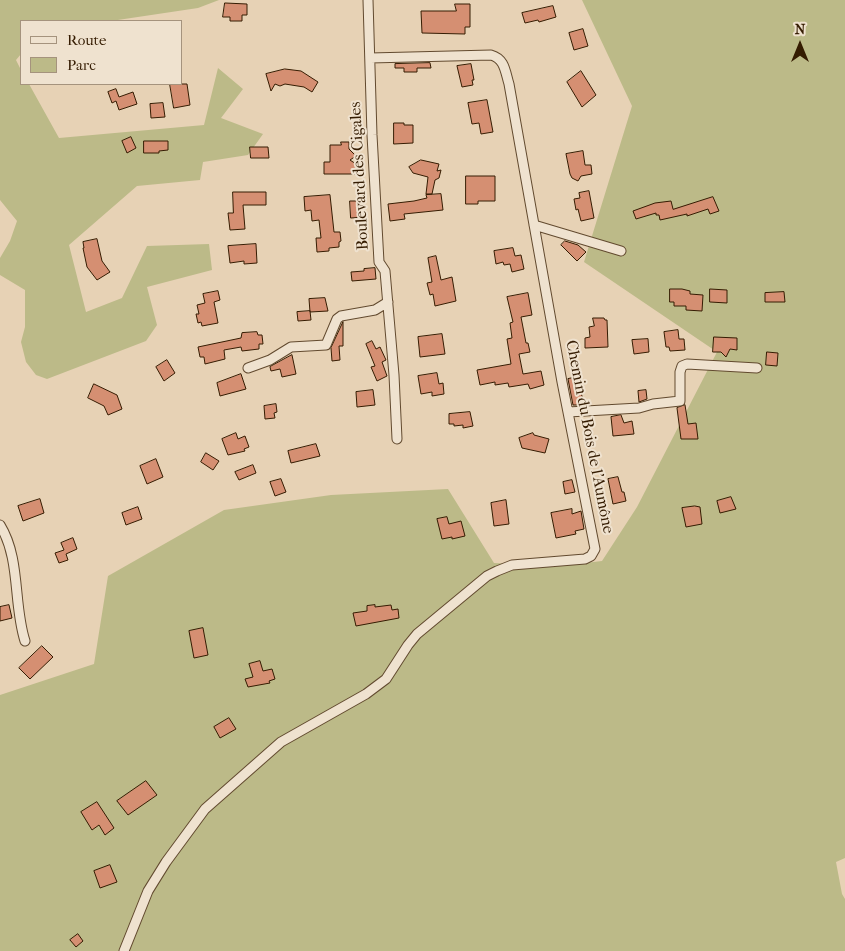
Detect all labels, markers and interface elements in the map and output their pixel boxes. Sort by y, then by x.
legend [20,20,182,85]
north arrow [775,20,825,70]
text: N [795,21,805,38]
text: Route [67,31,106,49]
text: Parc [67,56,96,74]
street label: Boulevard des Cigales [347,101,373,251]
street label: Chemin du Bois de l'Aumône [561,339,617,535]

